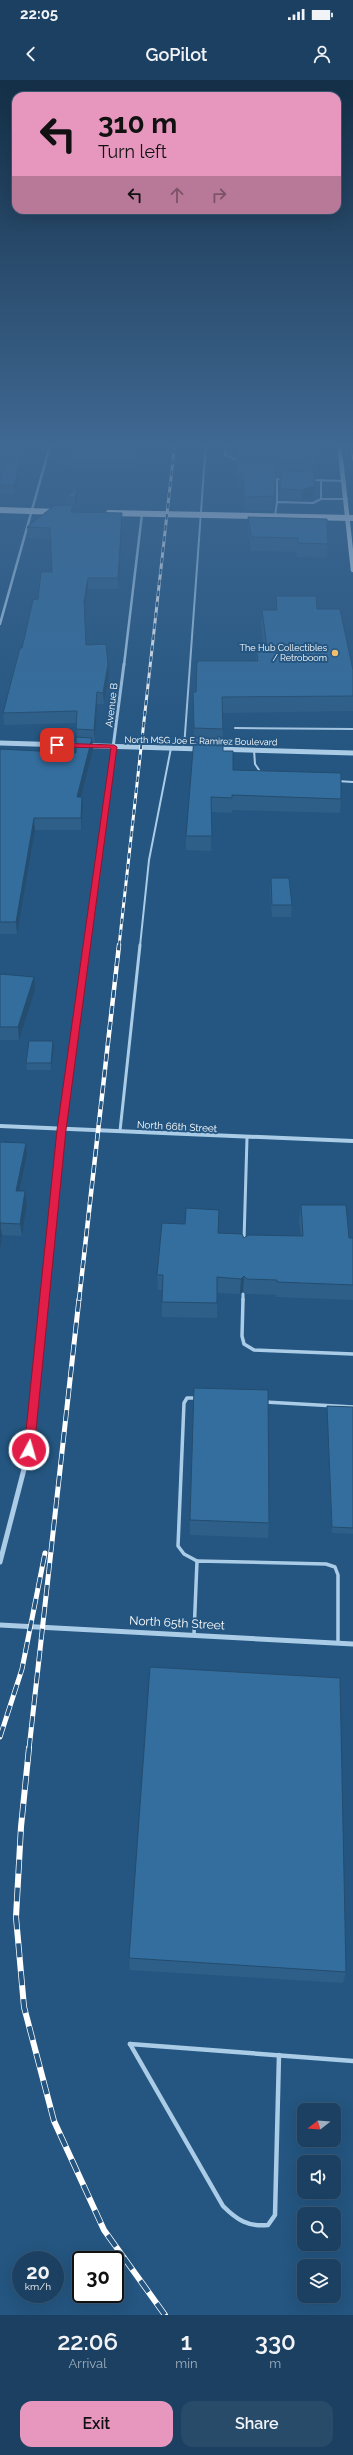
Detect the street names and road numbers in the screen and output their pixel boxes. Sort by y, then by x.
street label: Avenue B [103,682,120,728]
street label: North MSG Joe E. Ramirez Boulevard [124,735,278,747]
street label: North 66th Street [137,1119,218,1134]
street label: North 65th Street [129,1614,225,1632]

